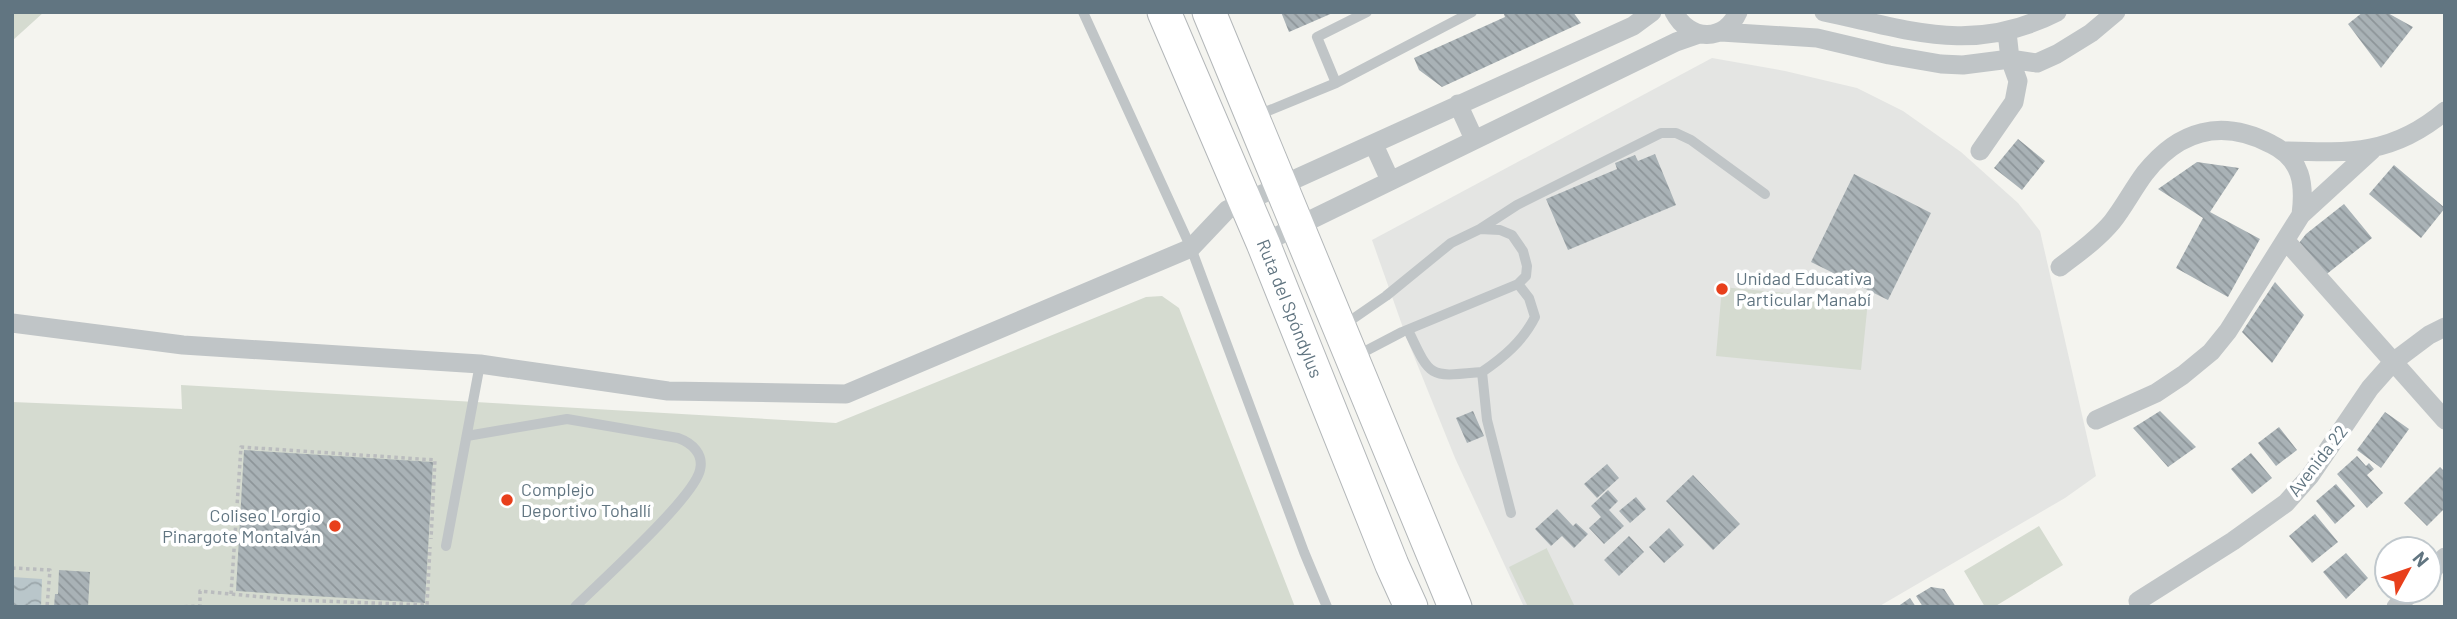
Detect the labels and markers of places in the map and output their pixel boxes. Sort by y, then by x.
place label: Unidad Educativa Particular Manabí [1736,267,1872,310]
marker: Unidad Educativa Particular Manabí [1714,281,1730,297]
place label: Complejo Deportivo Tohallí [521,478,651,521]
marker: Complejo Deportivo Tohallí [499,492,515,508]
place label: Coliseo Lorgio Pinargote Montalván [162,504,321,547]
marker: Coliseo Lorgio Pinargote Montalván [327,518,343,534]

